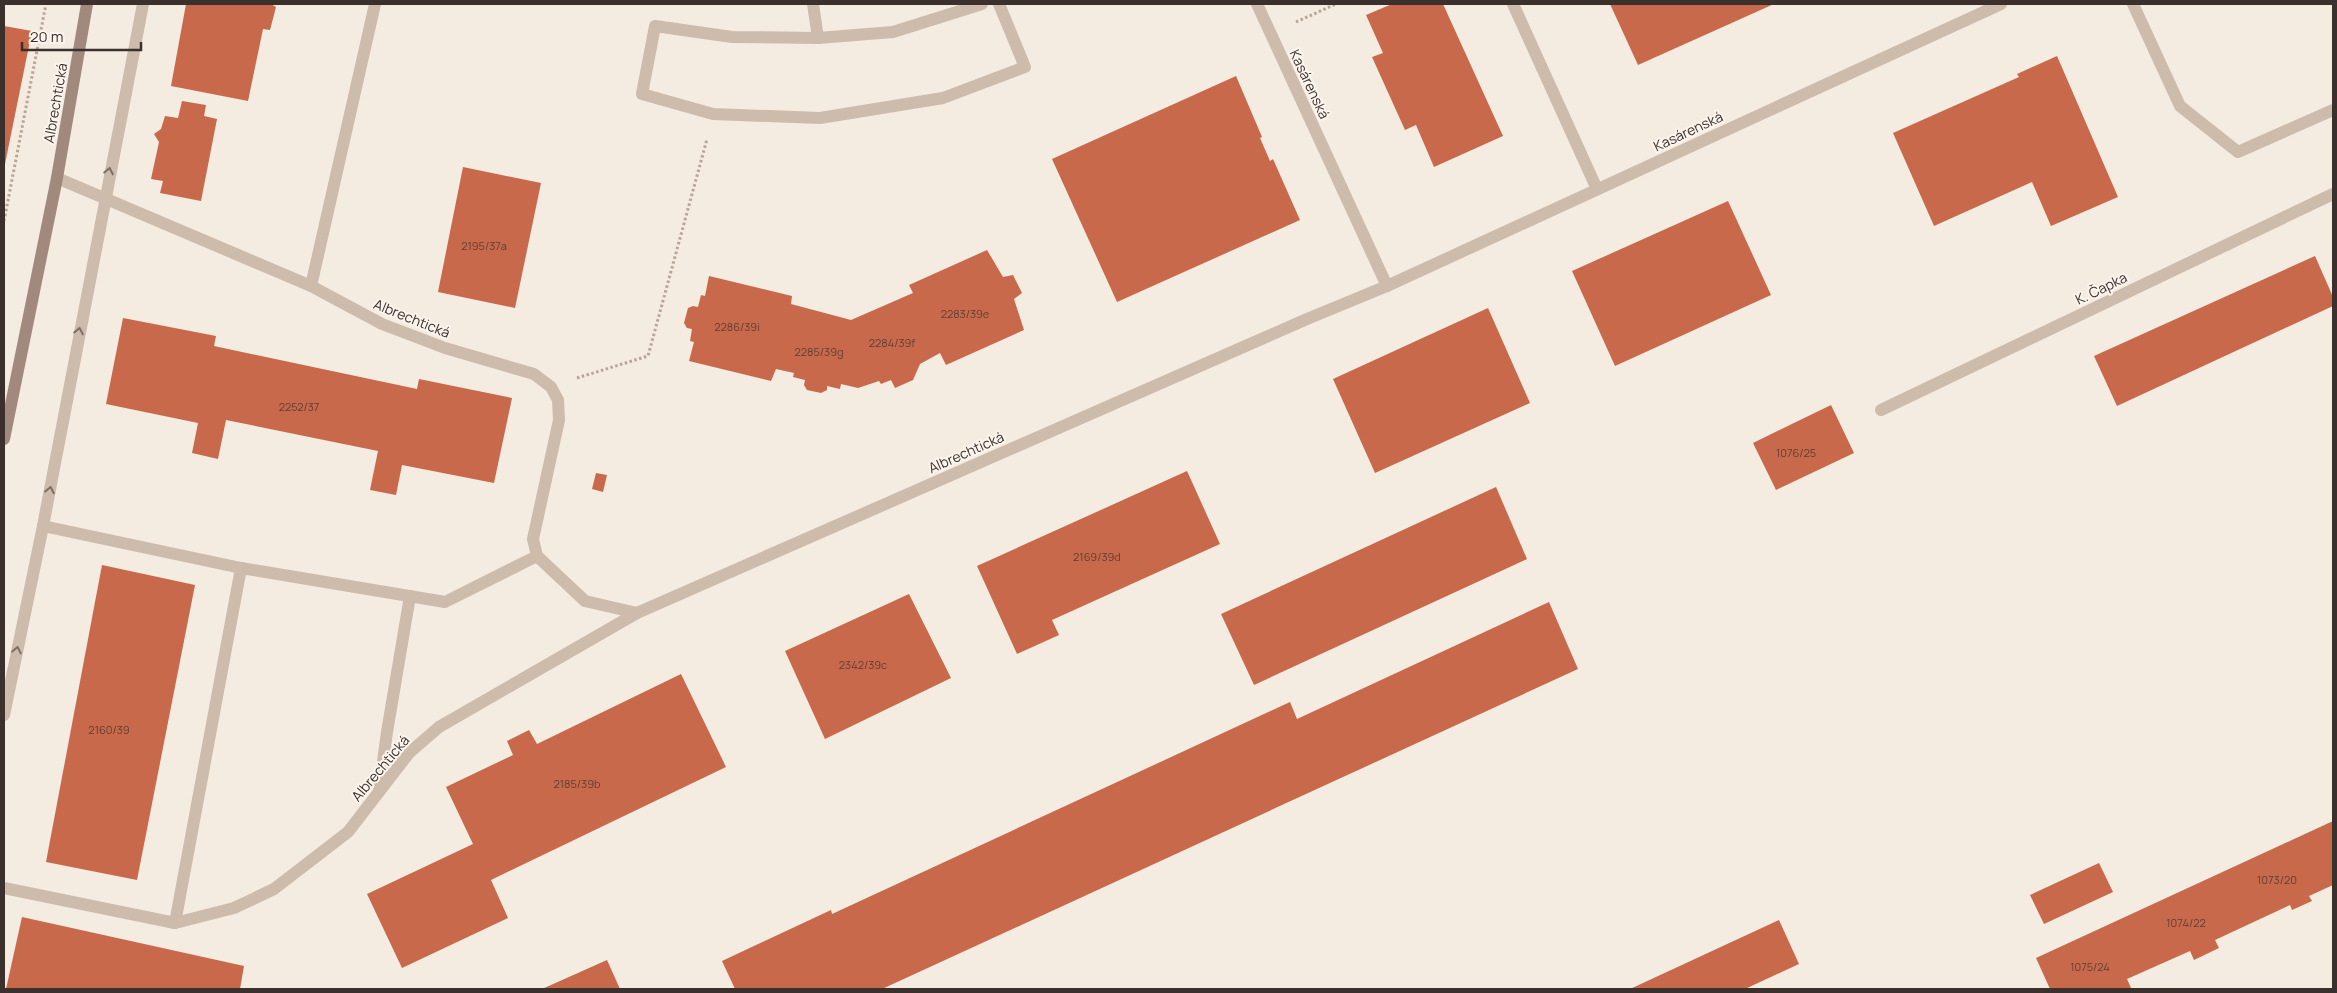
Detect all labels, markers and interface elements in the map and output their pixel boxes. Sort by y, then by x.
scale bar [22,20,141,52]
text: 20 m [30,26,63,47]
street label: Kasárenská [1286,46,1334,122]
street label: Albrechtická [39,61,71,145]
street label: Kasárenská [1650,107,1726,155]
one-way arrow [104,167,114,175]
house number: 2195/37a [461,238,507,253]
street label: K. Čapka [2072,267,2130,309]
street label: Albrechtická [371,294,453,342]
house number: 2283/39e [941,306,990,321]
house number: 2286/39i [714,319,760,334]
one-way arrow [74,326,84,335]
house number: 2284/39f [869,335,915,350]
house number: 2285/39g [795,344,843,359]
house number: 2252/37 [279,399,319,414]
street label: Albrechtická [925,427,1007,477]
house number: 1076/25 [1776,445,1816,460]
one-way arrow [44,486,54,495]
house number: 2169/39d [1073,549,1121,564]
one-way arrow [11,645,22,654]
house number: 2342/39c [839,657,887,672]
house number: 2160/39 [88,722,130,737]
street label: Albrechtická [347,731,413,805]
house number: 2185/39b [554,776,601,791]
house number: 1073/20 [2257,872,2297,887]
house number: 1074/22 [2166,915,2206,930]
house number: 1075/24 [2070,959,2110,974]

